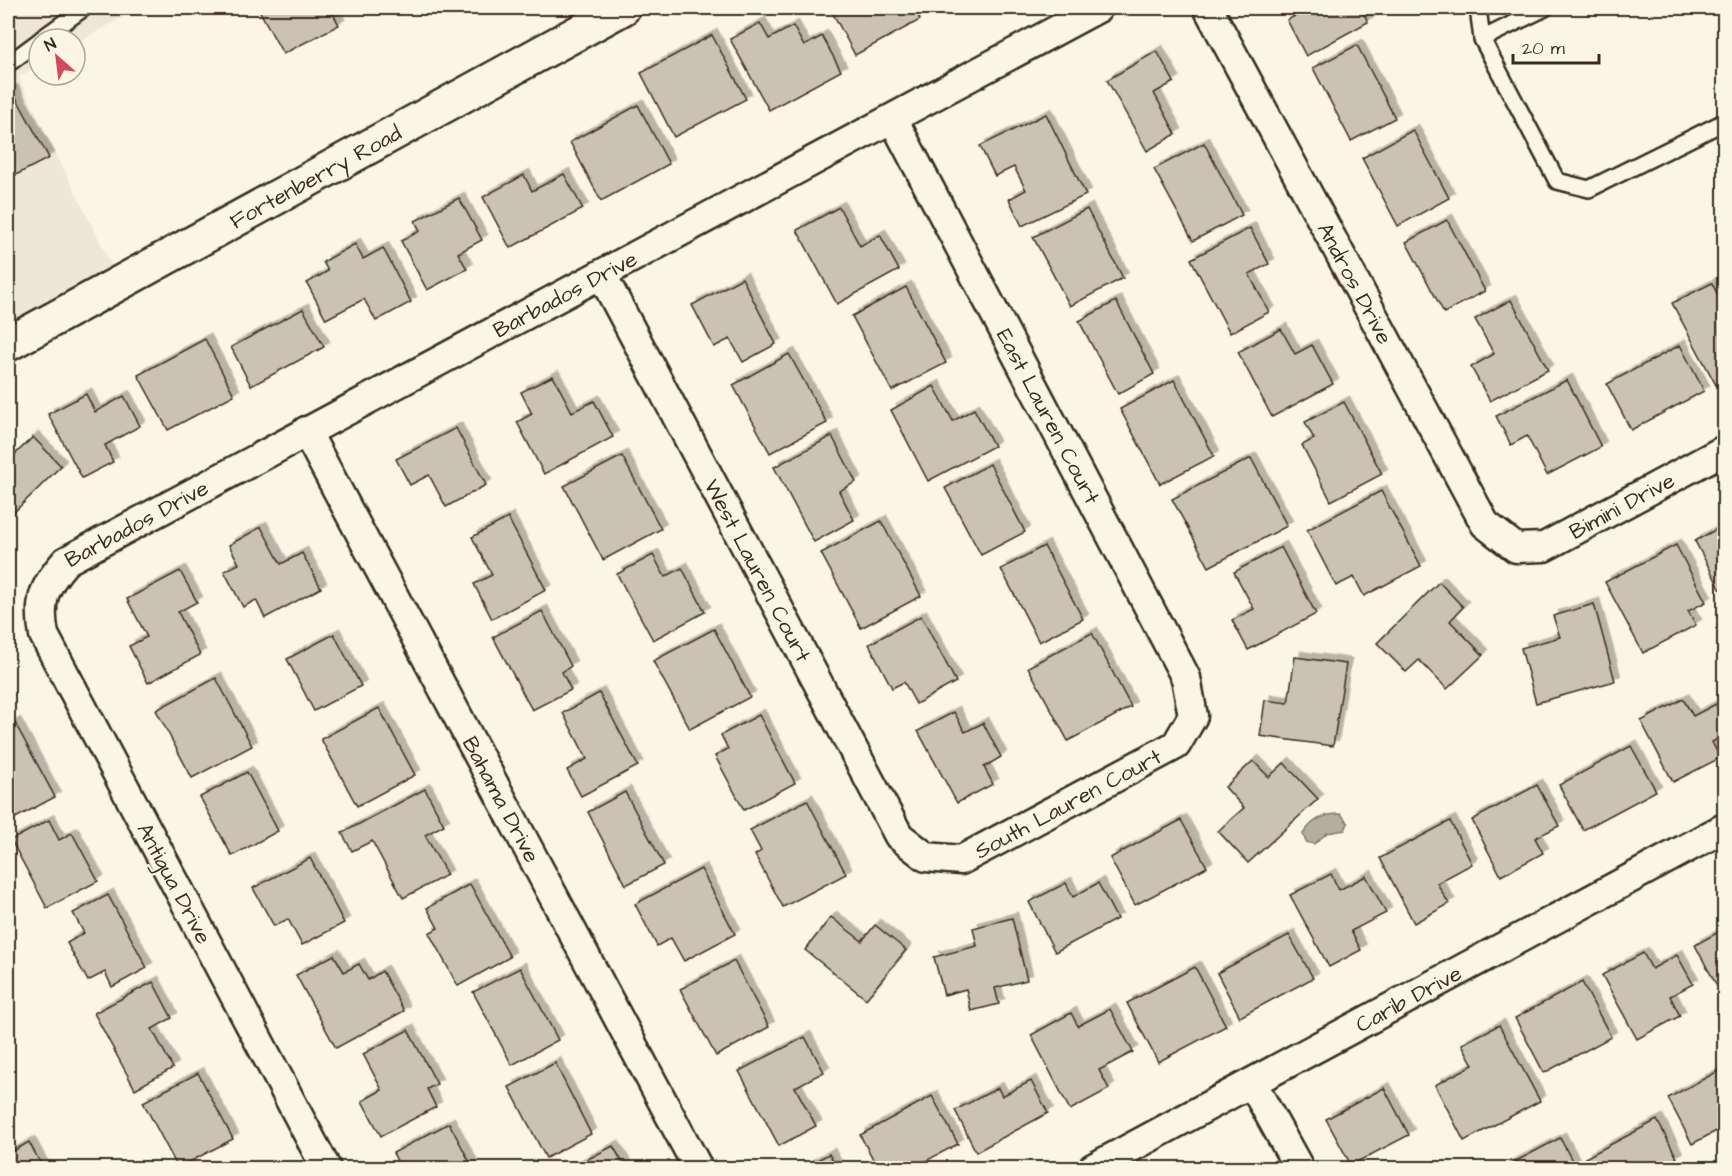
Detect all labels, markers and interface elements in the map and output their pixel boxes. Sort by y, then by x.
north arrow [27,27,87,87]
scale bar [1513,27,1598,65]
text: N [41,33,60,57]
text: 20 m [1522,36,1565,61]
street label: Fortenberry Road [224,118,407,237]
street label: Andros Drive [1309,217,1400,350]
street label: Barbados Drive [488,244,643,346]
street label: East Lauren Court [988,324,1107,510]
street label: Bimini Drive [1564,465,1681,548]
street label: Barbados Drive [60,473,214,576]
street label: West Lauren Court [696,474,818,668]
street label: Bahama Drive [454,731,547,869]
street label: South Lauren Court [969,742,1167,867]
street label: Antigua Drive [128,818,219,950]
street label: Carib Drive [1350,958,1468,1041]

